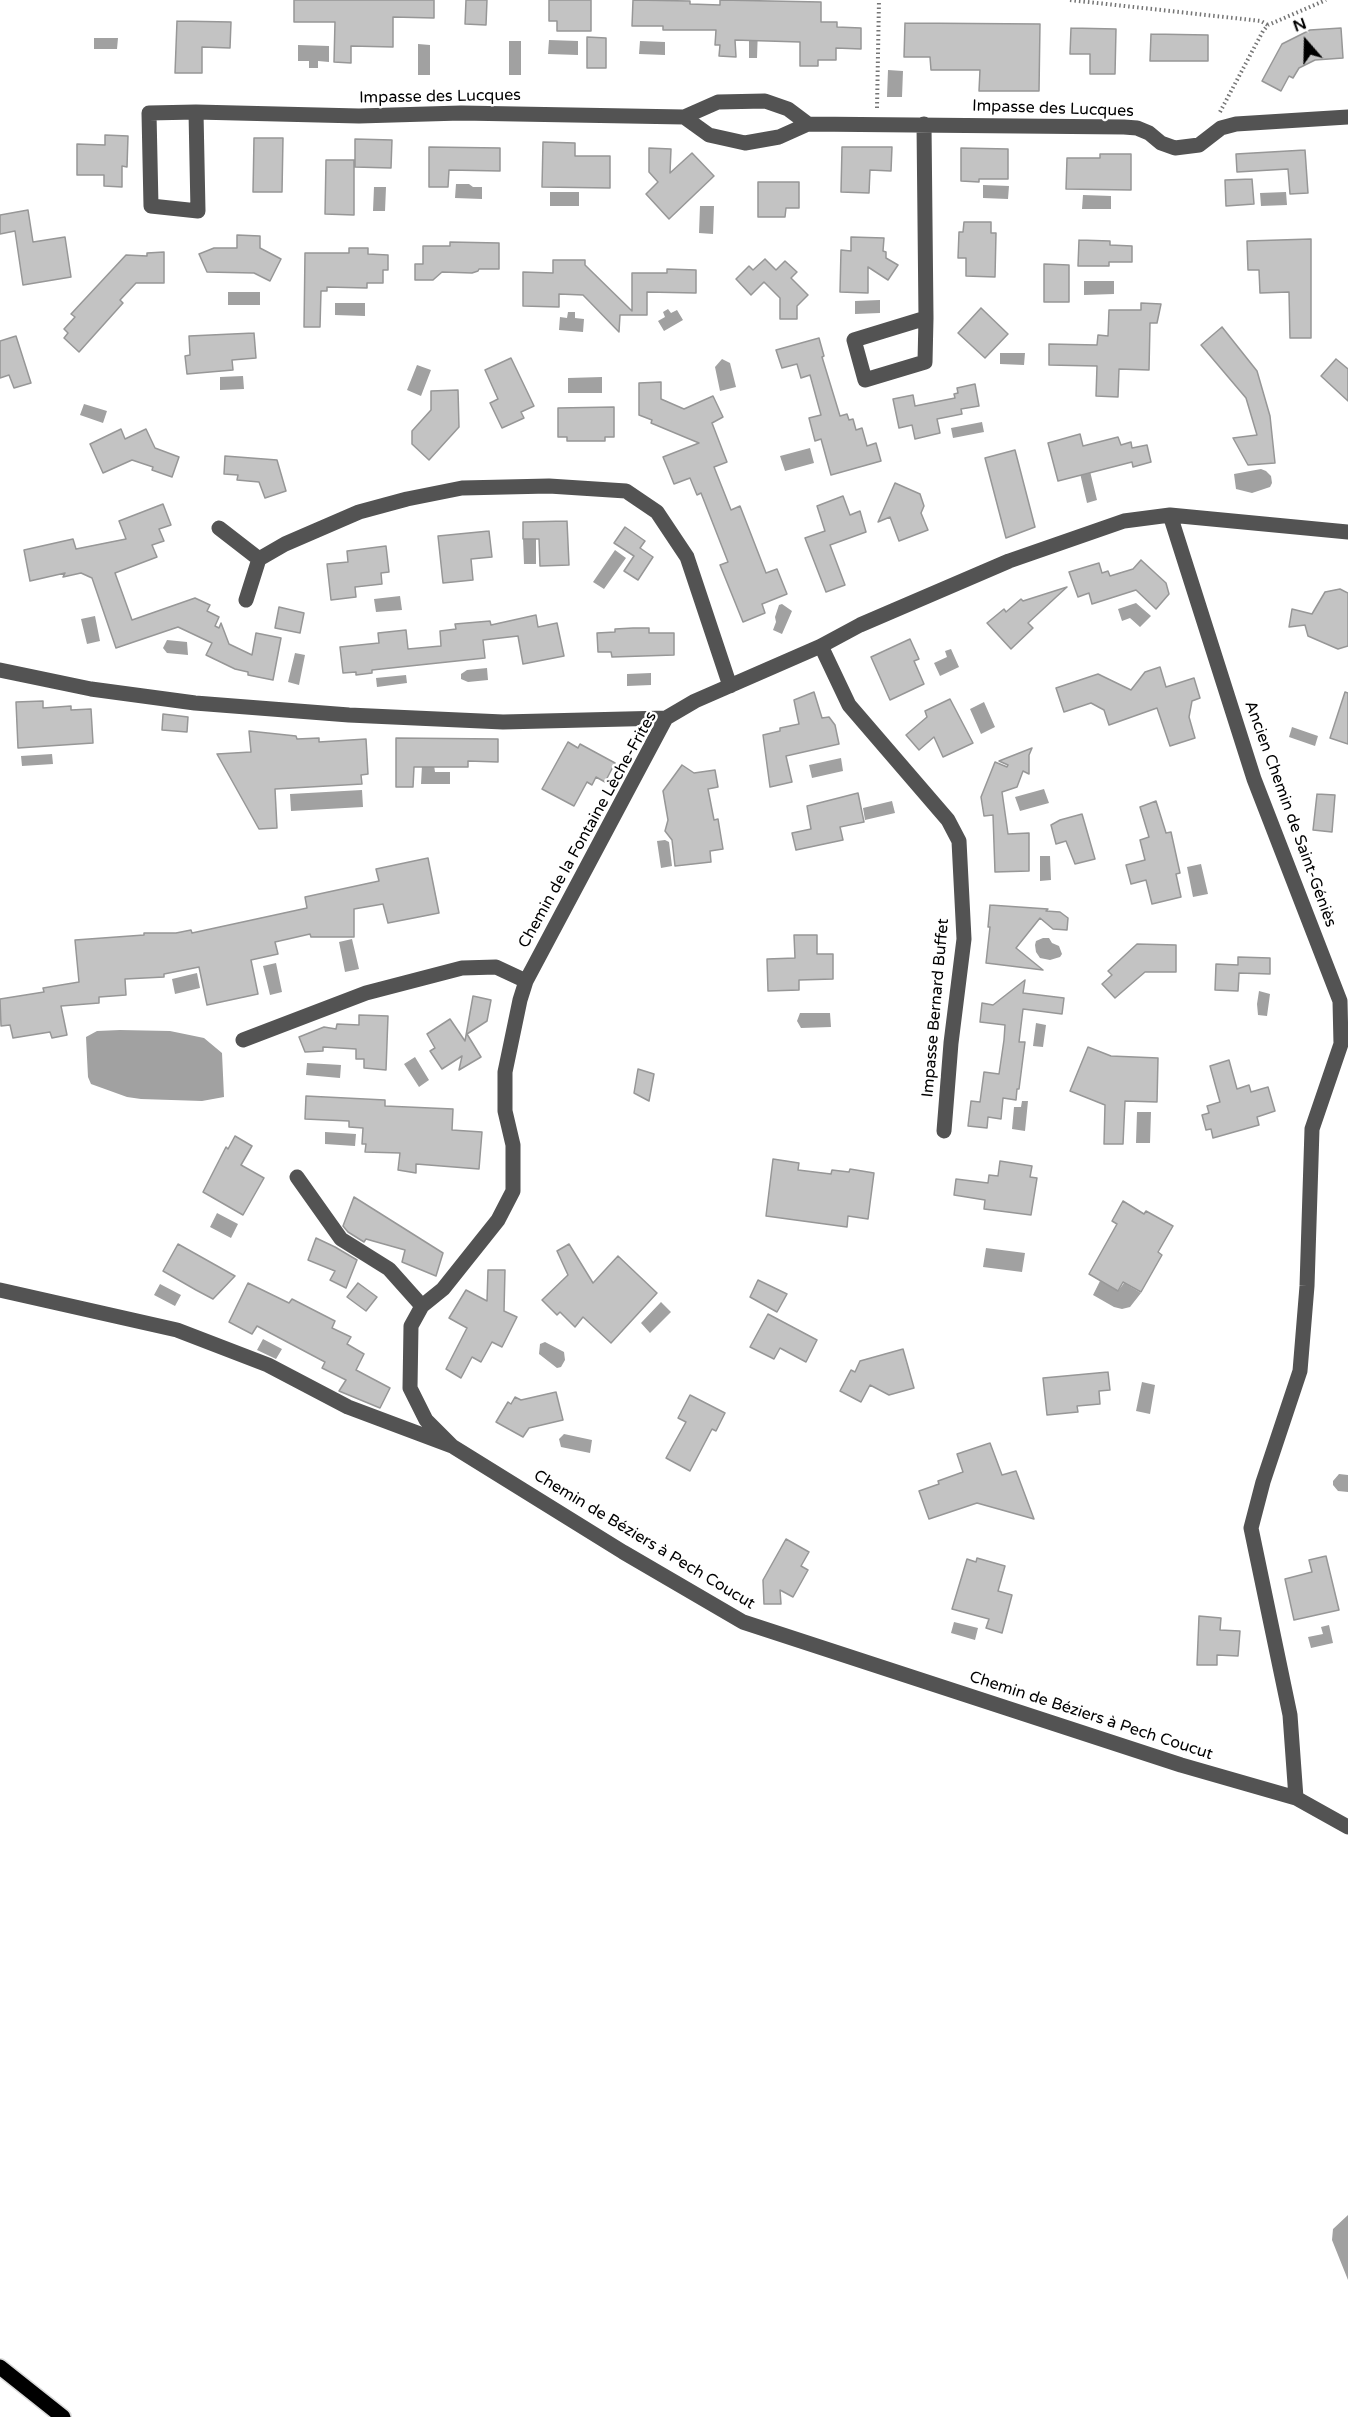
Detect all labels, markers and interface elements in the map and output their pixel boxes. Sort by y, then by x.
north arrow [1276,12,1336,72]
text: N [1290,13,1309,37]
street label: Impasse des Lucques [359,86,521,108]
street label: Impasse des Lucques [972,97,1134,121]
street label: Ancien Chemin de Saint-Géniès [1240,698,1340,930]
street label: Chemin de la Fontaine Lèche-Frites [515,708,661,952]
street label: Impasse Bernard Buffet [919,918,953,1098]
street label: Chemin de Béziers à Pech Coucut [530,1466,758,1614]
street label: Chemin de Béziers à Pech Coucut [967,1668,1215,1764]

